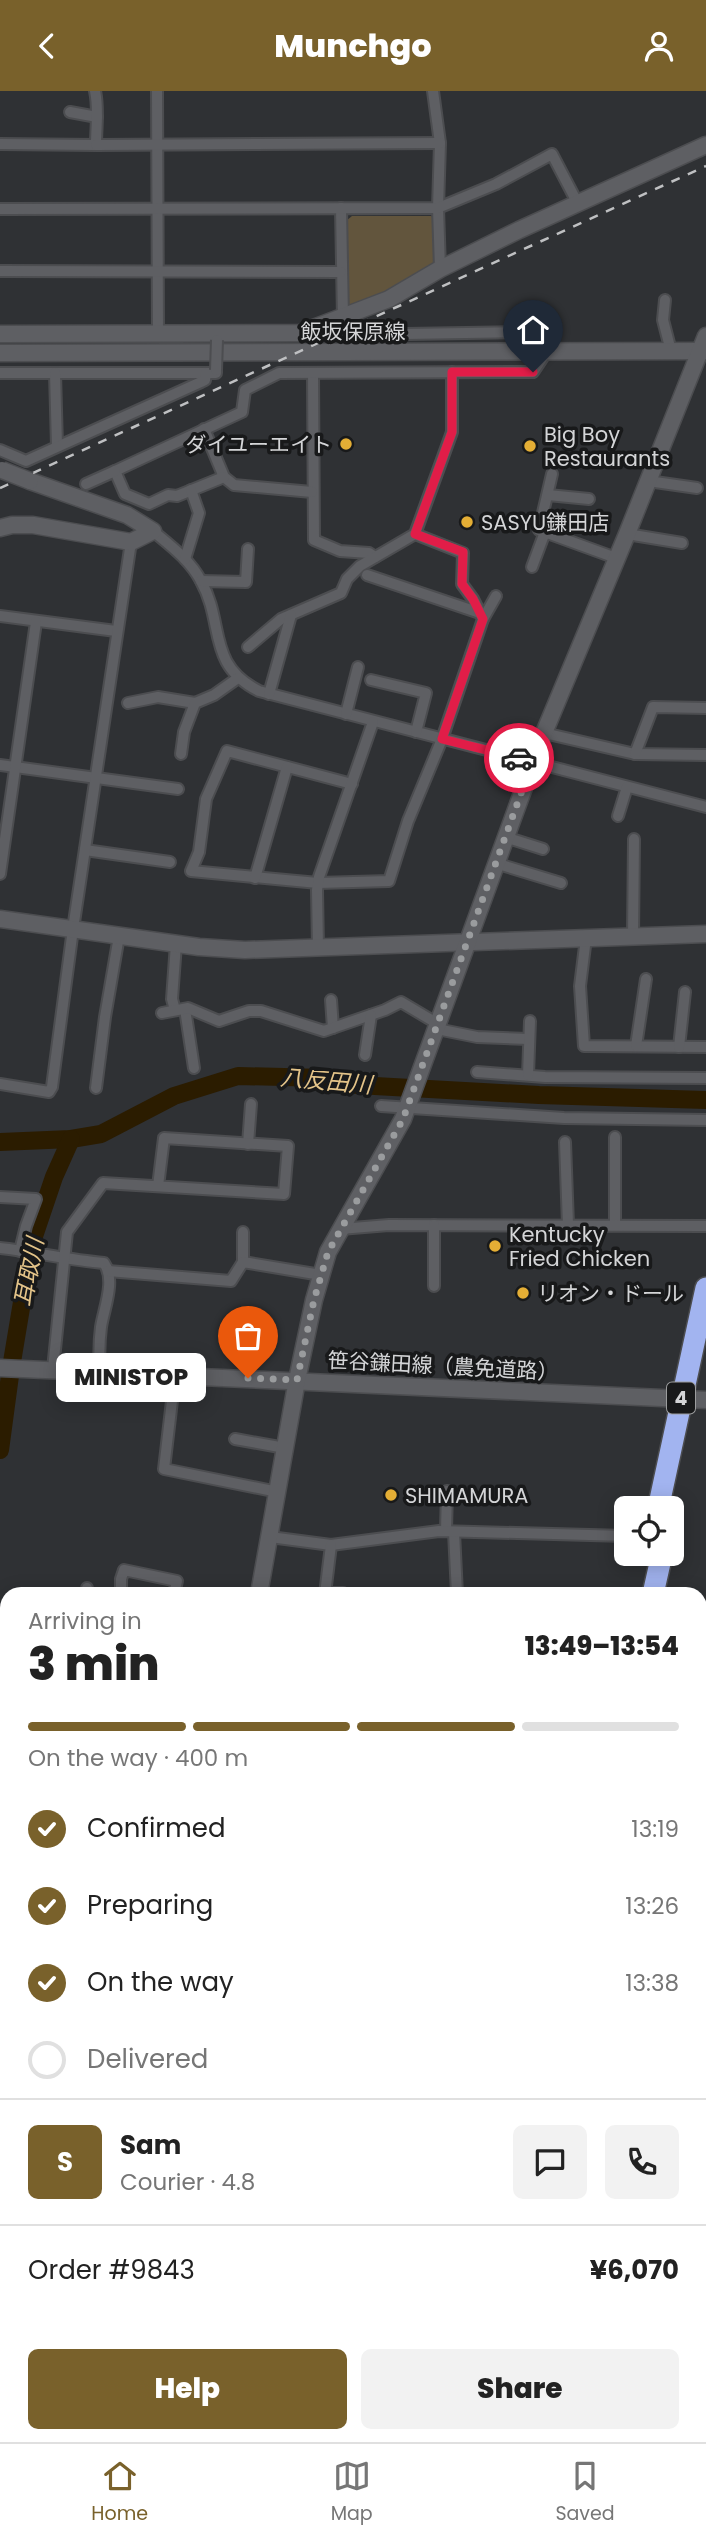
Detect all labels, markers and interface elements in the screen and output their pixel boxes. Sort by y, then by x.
text: Munchgo [274,23,432,68]
icon: back [28,27,66,65]
icon: person [640,27,678,65]
pin [503,300,563,372]
icon: home [514,311,552,349]
street label: 飯坂保原線 [301,317,406,346]
place label: Big Boy Restaurants [544,420,670,473]
place label: ダイユーエイト [185,430,332,459]
marker: ダイユーエイト [338,436,354,452]
marker: Big Boy Restaurants [522,438,538,454]
place label: SASYU鎌田店 [481,508,609,537]
marker: SASYU鎌田店 [459,514,475,530]
courier [484,723,554,793]
icon: car [500,739,538,777]
water label: 八反田川 [279,1061,376,1101]
place label: Kentucky Fried Chicken [509,1220,650,1273]
water label: 耳取川 [7,1232,52,1309]
marker: Kentucky Fried Chicken [487,1238,503,1254]
place label: リオン・ドール [537,1279,684,1308]
marker: リオン・ドール [515,1285,531,1301]
pin [218,1306,278,1378]
icon: bag [229,1317,267,1355]
street label: 笹谷鎌田線（農免道路） [327,1345,559,1387]
callout: MINISTOP [56,1353,206,1403]
text: MINISTOP [74,1361,188,1393]
road number: 4 [667,1383,695,1413]
place label: SHIMAMURA [405,1481,528,1510]
marker: SHIMAMURA [383,1487,399,1503]
map controls [614,1496,684,1566]
button: locate [614,1496,684,1566]
text: Arriving in [28,1605,142,1637]
text: 13:49–13:54 [525,1628,679,1664]
text: 3 min [28,1632,160,1696]
text: On the way · 400 m [28,1742,248,1774]
icon: check [28,1810,66,1848]
text: Confirmed [87,1810,225,1846]
text: 13:19 [631,1813,679,1845]
icon: check [28,1887,66,1925]
text: Preparing [87,1887,213,1923]
text: 13:26 [625,1890,679,1922]
icon: check [28,1964,66,2002]
text: On the way [87,1964,234,2000]
text: 13:38 [625,1967,679,1999]
text: Delivered [87,2041,208,2077]
button: chat [513,2125,587,2199]
button: phone [605,2125,679,2199]
text: Sam [120,2127,181,2163]
text: S [57,2144,73,2180]
text: Courier · 4.8 [120,2166,255,2198]
text: Order #9843 [28,2252,195,2288]
text: ¥6,070 [590,2252,679,2288]
button: Help [28,2349,347,2429]
button: Share [361,2349,679,2429]
tab: Home [91,2457,148,2528]
tab: Map [331,2457,373,2528]
tab: Saved [555,2457,615,2528]

